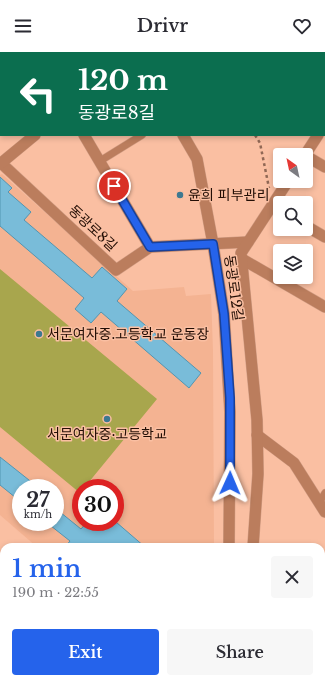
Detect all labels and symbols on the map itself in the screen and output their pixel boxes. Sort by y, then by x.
north arrow [273,148,313,188]
pin [97,169,131,203]
place label: 윤희 피부관리 [188,186,269,204]
marker: 윤희 피부관리 [175,190,185,200]
street label: 동광로8길 [65,201,121,255]
street label: 동광로12길 [220,254,248,322]
place label: 서문여자중.고등학교 운동장 [47,325,209,343]
marker: 서문여자중.고등학교 운동장 [34,329,44,339]
marker: 서문여자중·고등학교 [102,414,112,424]
place label: 서문여자중·고등학교 [47,425,167,443]
position arrow [209,462,251,504]
speed limit sign: 30 [72,479,124,531]

